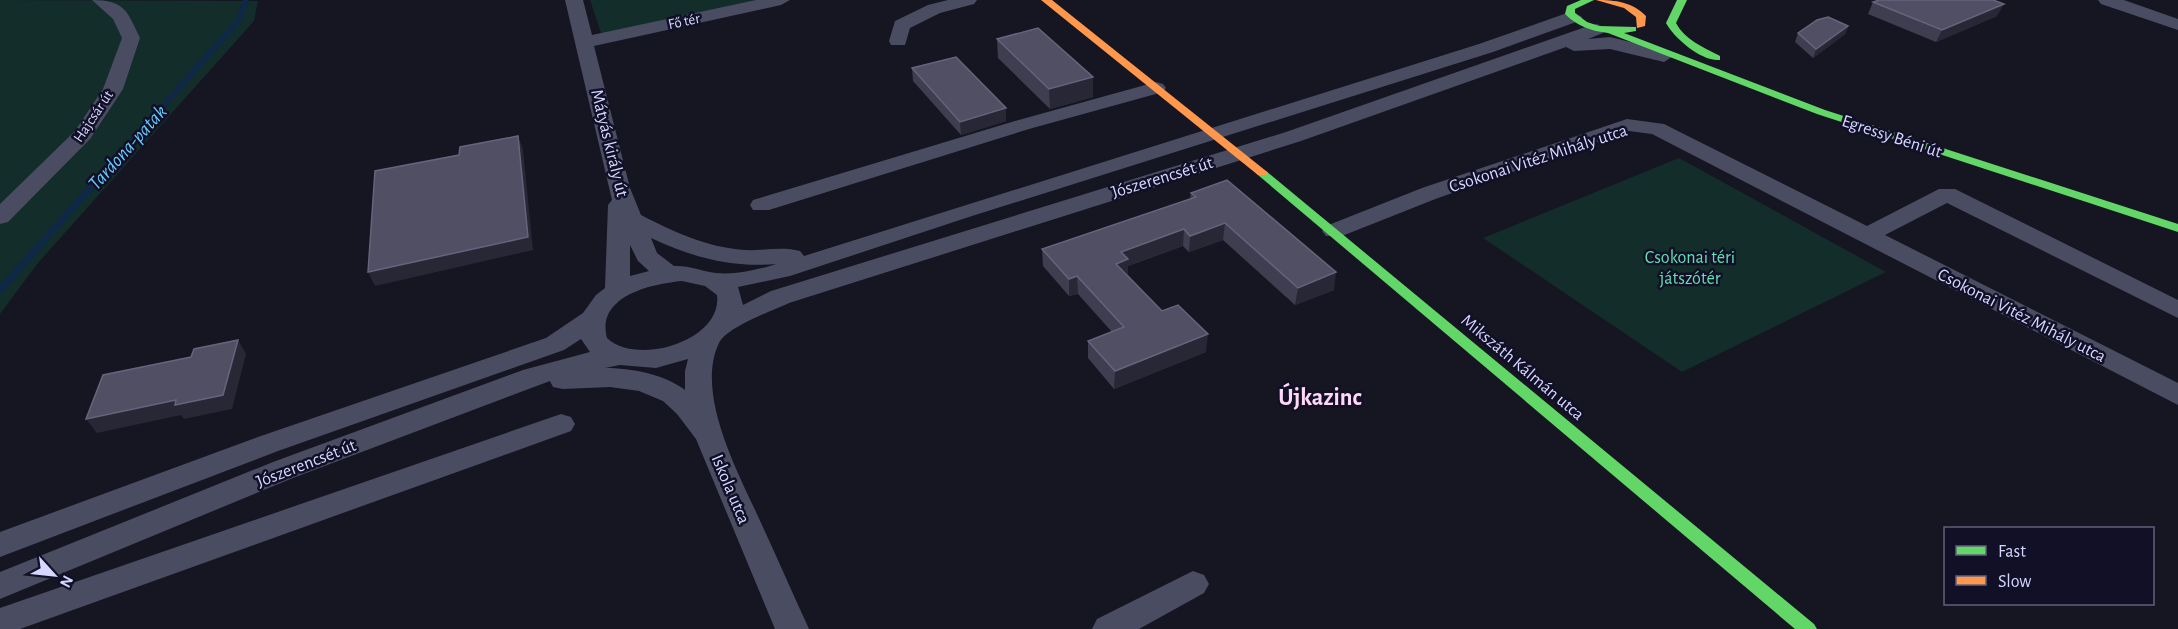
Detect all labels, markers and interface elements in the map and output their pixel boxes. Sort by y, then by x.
street label: Fő tér [667,11,702,32]
street label: Hajcsár út [71,88,116,145]
street label: Mátyás király út [587,88,631,199]
water label: Tardona-patak [85,101,171,194]
street label: Egressy Béni út [1839,112,1944,162]
street label: Csokonai Vitéz Mihály utca [1447,122,1630,196]
street label: Jószerencsét út [1109,154,1215,202]
park label: Csokonai téri játszótér [1645,249,1735,288]
street label: Csokonai Vitéz Mihály utca [1935,266,2109,366]
street label: Mikszáth Kálmán utca [1458,311,1587,424]
district label: Újkazinc [1278,382,1362,410]
street label: Jószerencsét út [254,437,359,491]
street label: Iskola utca [707,452,753,527]
legend [1944,527,2154,605]
text: Fast [1998,543,2026,561]
north arrow [24,545,84,605]
text: N [57,573,76,590]
text: Slow [1998,573,2031,591]

